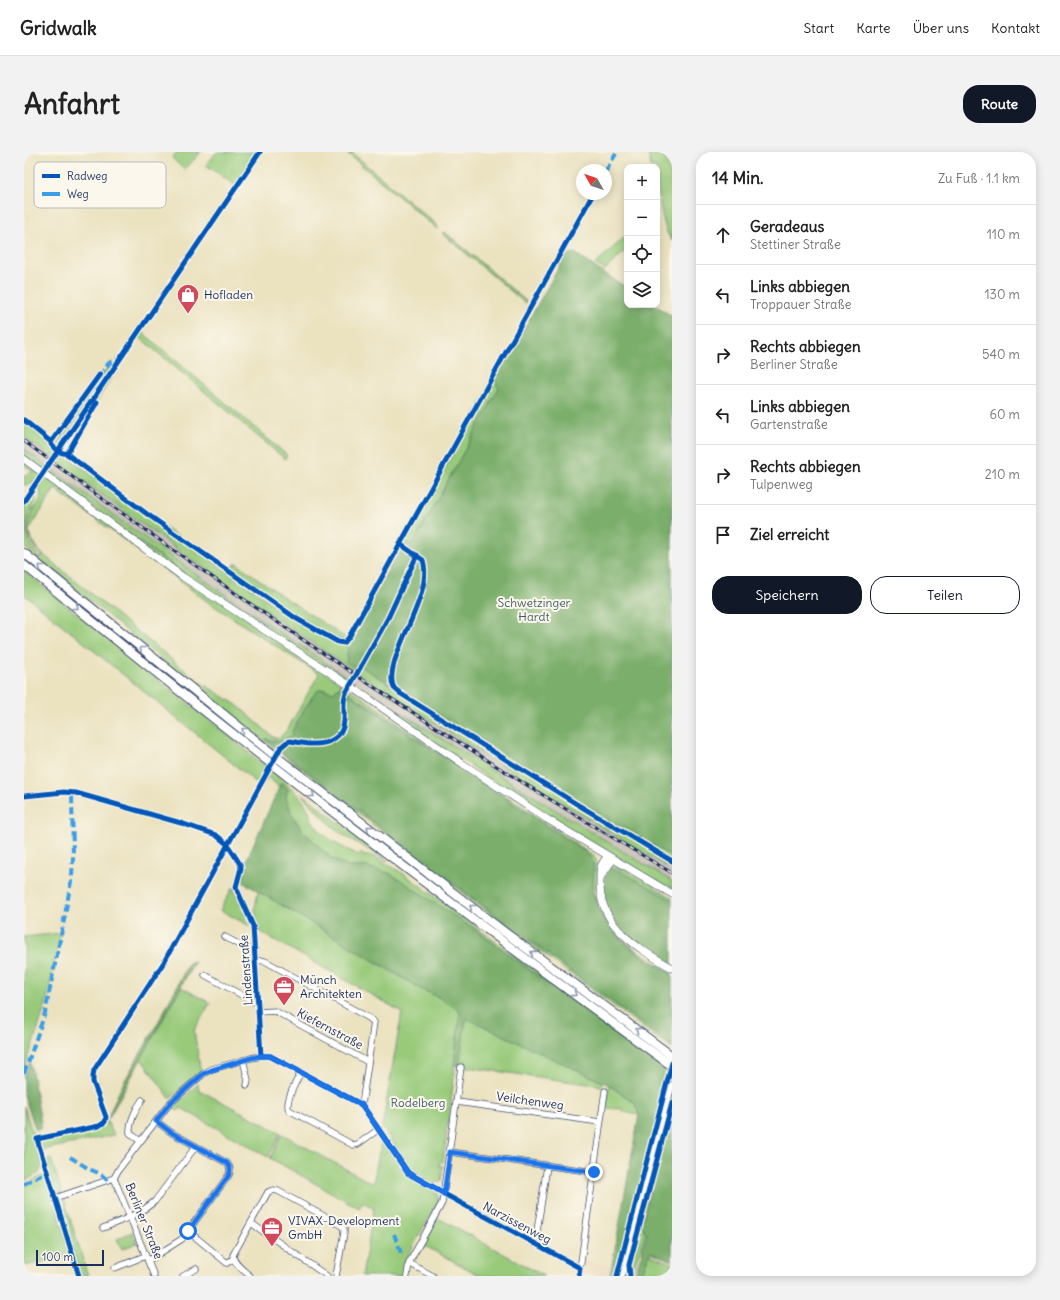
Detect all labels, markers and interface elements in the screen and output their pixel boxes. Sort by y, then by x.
text: Gridwalk [20,16,97,40]
text: Start [804,19,834,37]
text: Karte [856,19,891,37]
text: Über uns [913,19,969,37]
text: Kontakt [991,19,1040,37]
button: Route [963,85,1036,123]
text: Anfahrt [24,86,120,122]
legend [34,162,166,208]
north arrow [576,164,612,200]
map controls [624,164,660,308]
button: + [624,164,660,200]
text: 14 Min. [712,167,764,189]
text: Radweg [67,169,107,183]
text: Zu Fuß · 1.1 km [938,170,1020,187]
text: Weg [67,187,89,201]
button: − [624,200,660,236]
text: Geradeaus [750,217,824,236]
icon: ahead [712,224,734,246]
text: 110 m [987,226,1020,243]
button: locate [624,236,660,272]
text: Stettiner Straße [750,236,841,253]
button: layers [624,272,660,308]
text: Links abbiegen [750,277,850,296]
shop icon: Hofladen [175,282,201,315]
icon: left [712,284,734,306]
text: 130 m [984,286,1020,303]
place label: Hofladen [204,287,253,302]
text: Troppauer Straße [750,296,852,313]
text: Rechts abbiegen [750,337,861,356]
icon: right [712,344,734,366]
text: 540 m [982,346,1020,363]
text: Berliner Straße [750,356,838,373]
text: Links abbiegen [750,397,850,416]
icon: left [712,404,734,426]
text: 60 m [989,406,1020,423]
text: Gartenstraße [750,416,828,433]
text: Rechts abbiegen [750,457,861,476]
icon: right [712,464,734,486]
text: 210 m [985,466,1020,483]
text: Tulpenweg [750,476,813,493]
icon: arrive [712,524,734,546]
text: Ziel erreicht [750,525,829,544]
one-way arrow [38,565,45,572]
button: Speichern [712,576,862,614]
button: Teilen [870,576,1020,614]
park label: Schwetzinger Hardt [498,595,571,624]
one-way arrow [71,603,78,610]
one-way arrow [139,647,146,654]
one-way arrow [241,728,248,735]
one-way arrow [308,791,315,798]
one-way arrow [366,825,373,832]
one-way arrow [469,904,476,912]
street label: Lindenstraße [236,934,255,1006]
one-way arrow [531,951,538,958]
place label: Münch Architekten [300,972,362,1001]
office icon: Münch Architekten [271,974,297,1007]
one-way arrow [569,989,576,996]
street label: Kiefernstraße [295,1005,366,1052]
one-way arrow [636,1028,643,1035]
street label: Veilchenweg [495,1088,565,1113]
park label: Rodelberg [391,1095,446,1110]
route end [585,1163,603,1181]
street label: Berliner Straße [122,1180,167,1261]
street label: Narzissenweg [481,1198,554,1247]
place label: VIVAX-Development GmbH [288,1213,399,1242]
office icon: VIVAX-Development GmbH [259,1215,285,1248]
route start [179,1222,197,1240]
scale bar [36,1248,104,1267]
text: 100 m [42,1250,73,1264]

